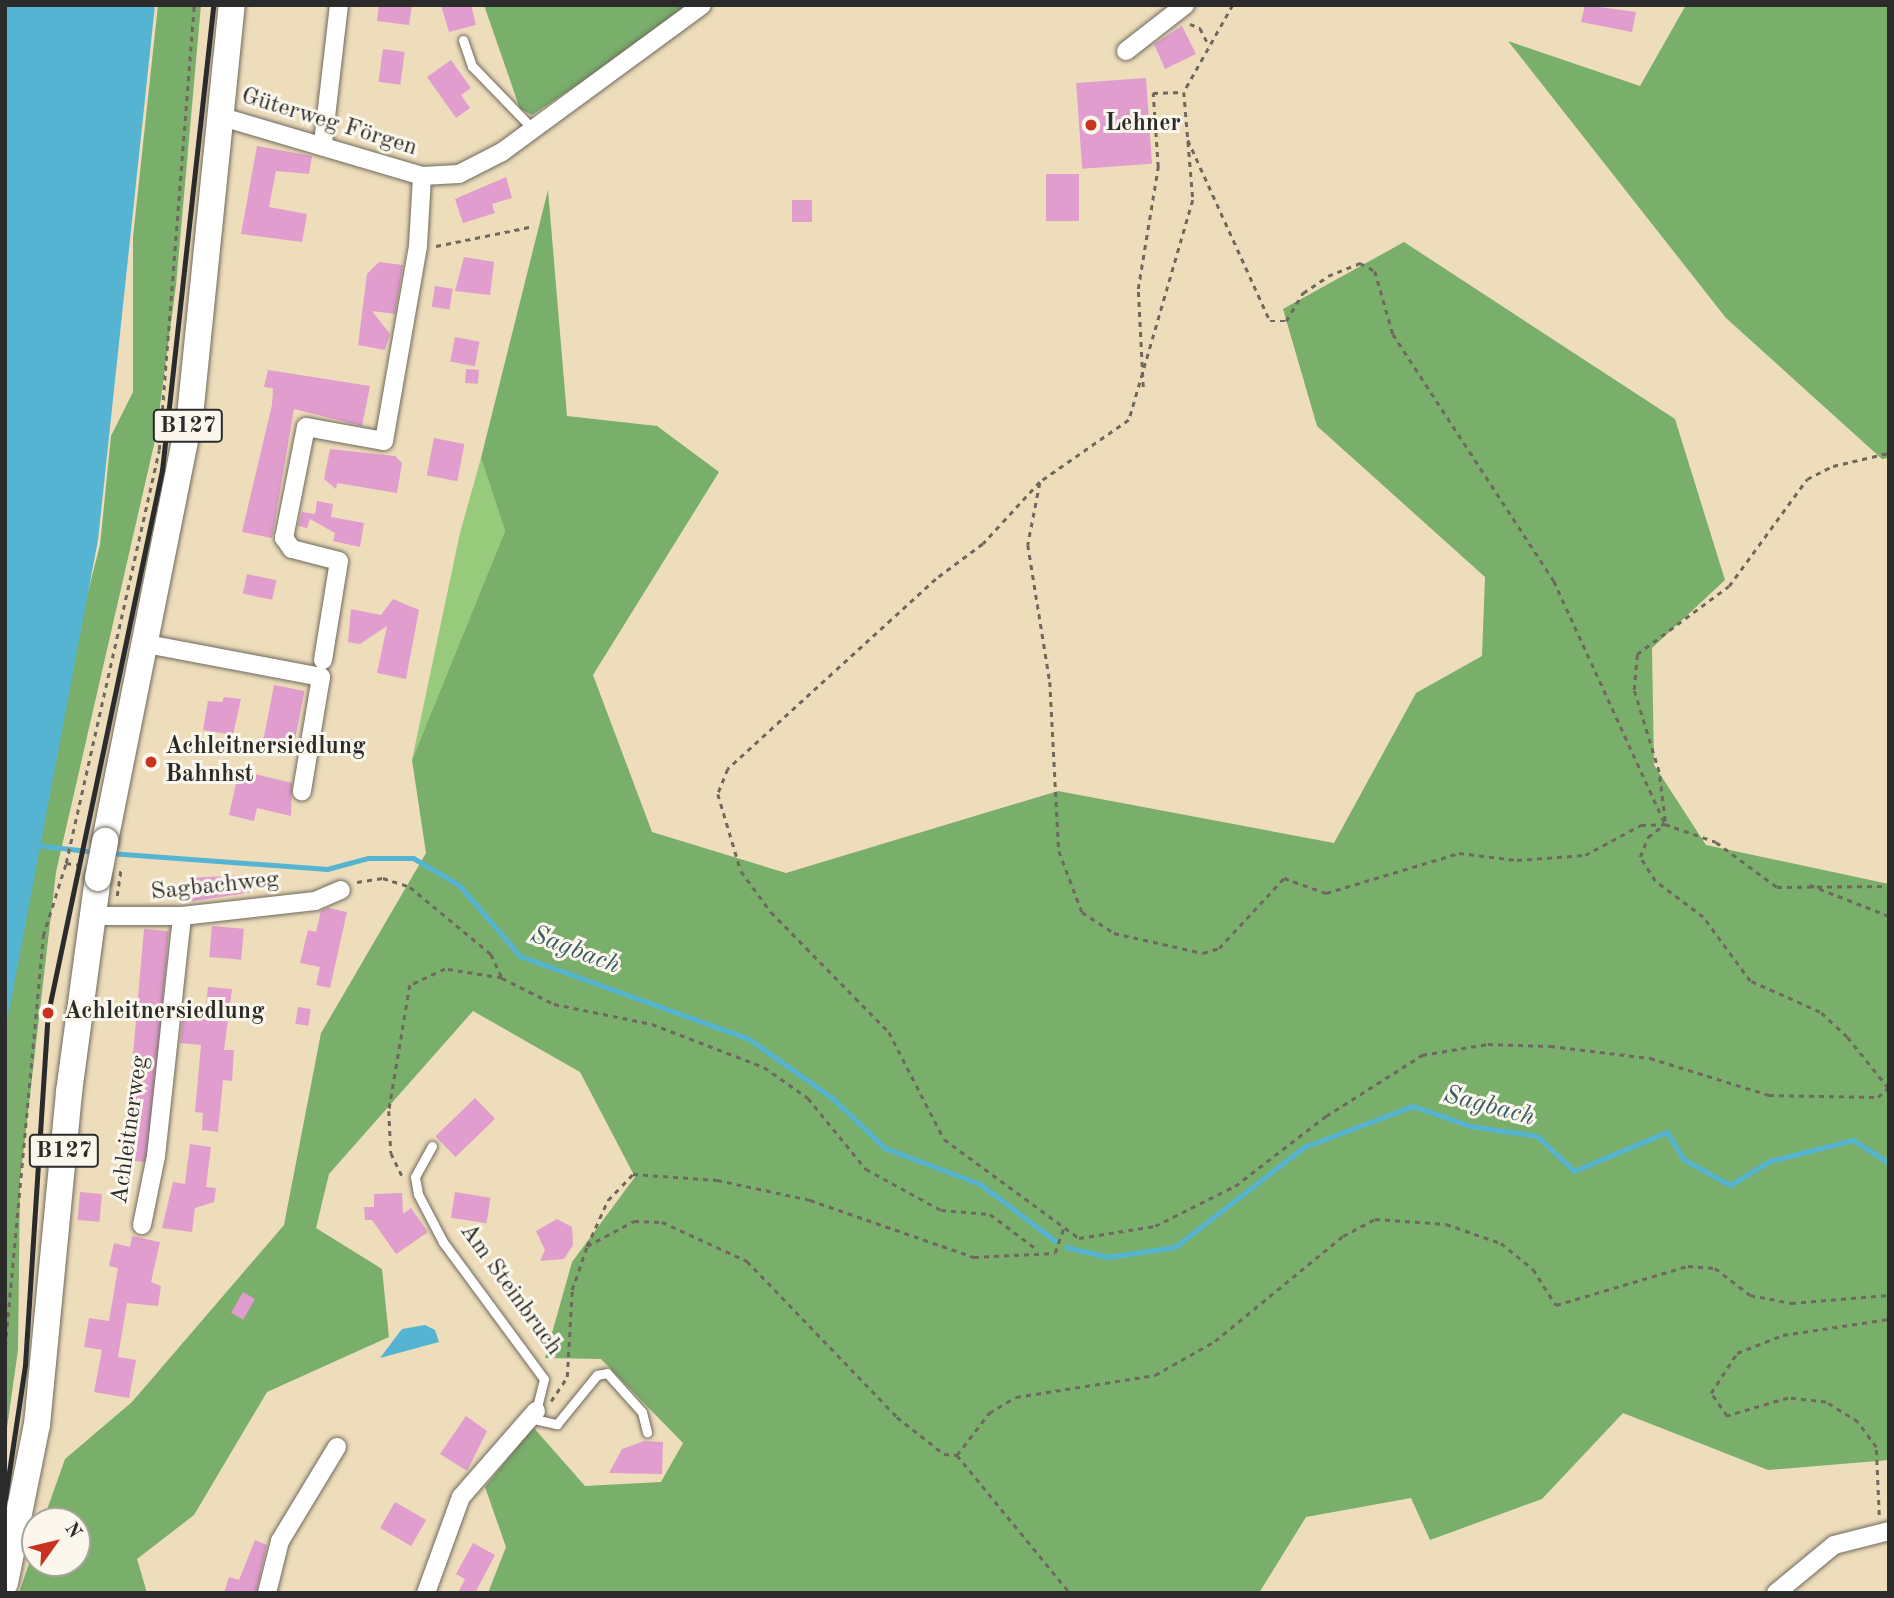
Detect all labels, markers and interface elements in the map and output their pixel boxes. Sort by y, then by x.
street label: Güterweg Förgen [238,83,420,163]
place label: Lehner [1105,111,1181,139]
marker: Lehner [1083,117,1099,133]
road number: B127 [151,406,225,446]
place label: Achleitnersiedlung Bahnhst [165,734,365,790]
marker: Achleitnersiedlung Bahnhst [143,754,159,770]
street label: Sagbachweg [149,866,281,908]
water label: Sagbach [526,920,624,982]
place label: Achleitnersiedlung [64,999,264,1027]
marker: Achleitnersiedlung [38,1003,58,1023]
street label: Achleitnerweg [106,1054,156,1206]
water label: Sagbach [1440,1080,1538,1134]
road number: B127 [27,1132,101,1170]
street label: Am Steinbruch [452,1218,568,1362]
north arrow [21,1507,91,1577]
text: N [60,1520,84,1542]

